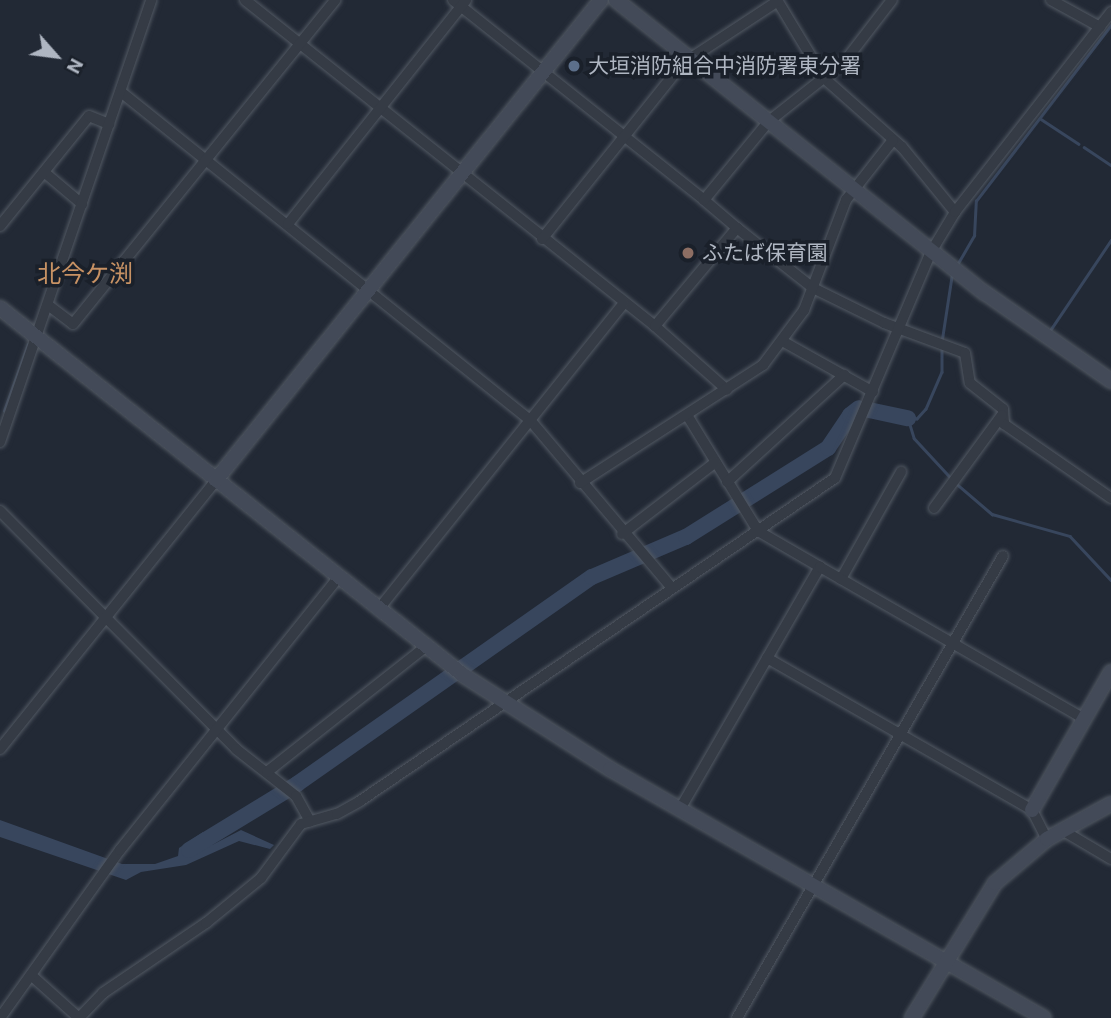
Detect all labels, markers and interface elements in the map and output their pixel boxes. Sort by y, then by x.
north arrow [21,21,91,91]
place label: 大垣消防組合中消防署東分署 [588,53,861,79]
text: N [62,55,88,77]
marker: 大垣消防組合中消防署東分署 [566,58,582,74]
place label: ふたば保育園 [702,240,828,266]
marker: ふたば保育園 [680,245,696,261]
district label: 北今ケ渕 [37,261,133,289]

